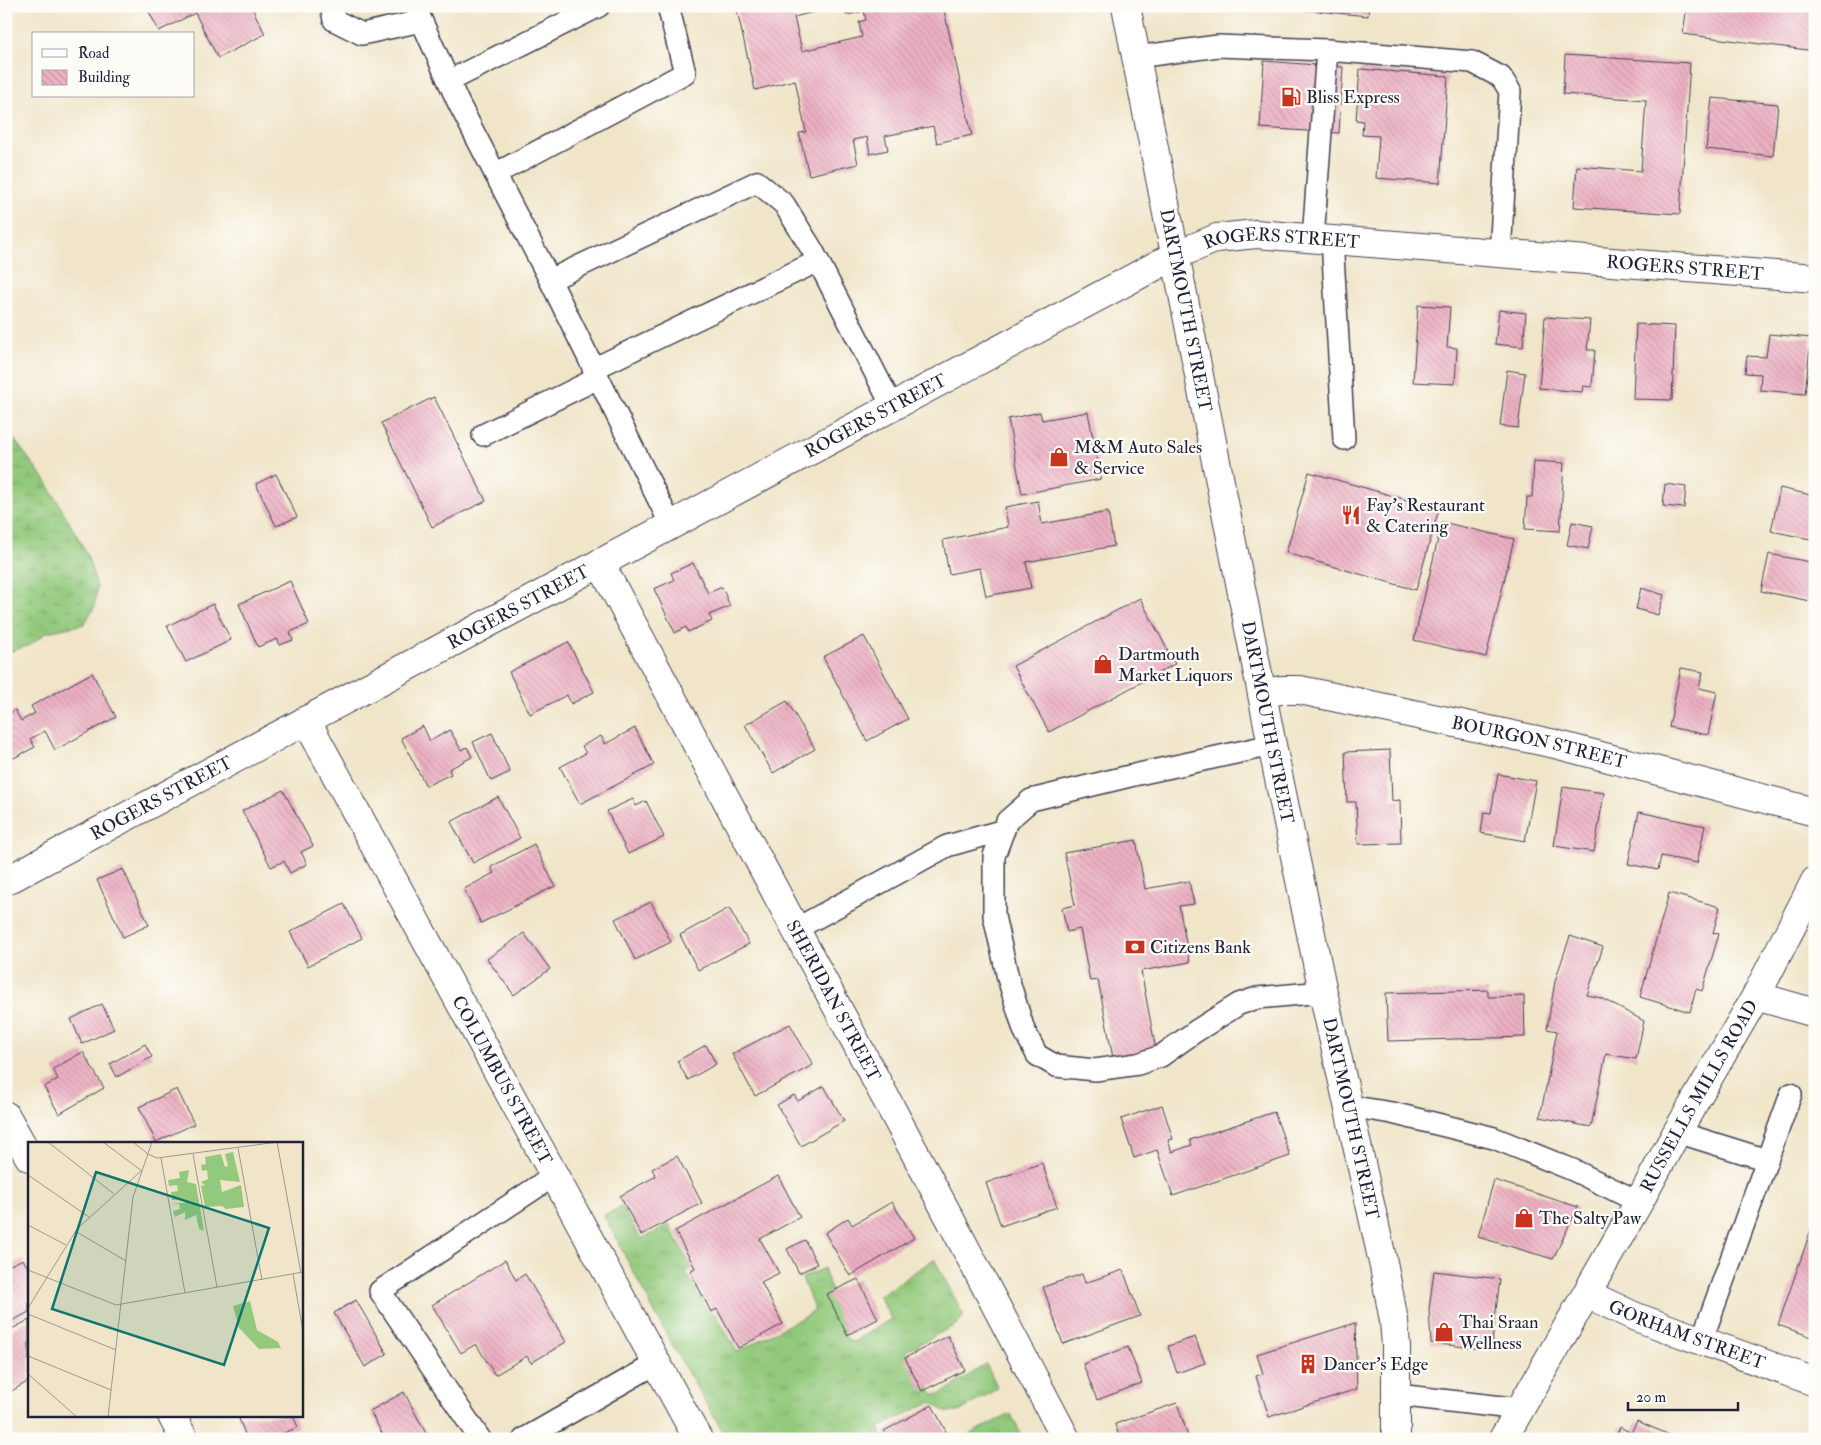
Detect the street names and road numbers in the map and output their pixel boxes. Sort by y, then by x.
street label: DARTMOUTH STREET [1155,207,1217,414]
street label: ROGERS STREET [1199,222,1361,254]
street label: ROGERS STREET [1606,250,1765,285]
street label: ROGERS STREET [800,368,951,463]
street label: ROGERS STREET [443,559,594,654]
street label: DARTMOUTH STREET [1236,619,1300,826]
street label: BOURGON STREET [1450,711,1630,774]
street label: ROGERS STREET [86,750,237,845]
street label: SHERIDAN STREET [781,916,886,1086]
street label: COLUMBUS STREET [447,991,558,1169]
street label: RUSSELLS MILLS ROAD [1635,996,1763,1196]
street label: DARTMOUTH STREET [1318,1015,1385,1222]
street label: GORHAM STREET [1605,1294,1769,1375]

